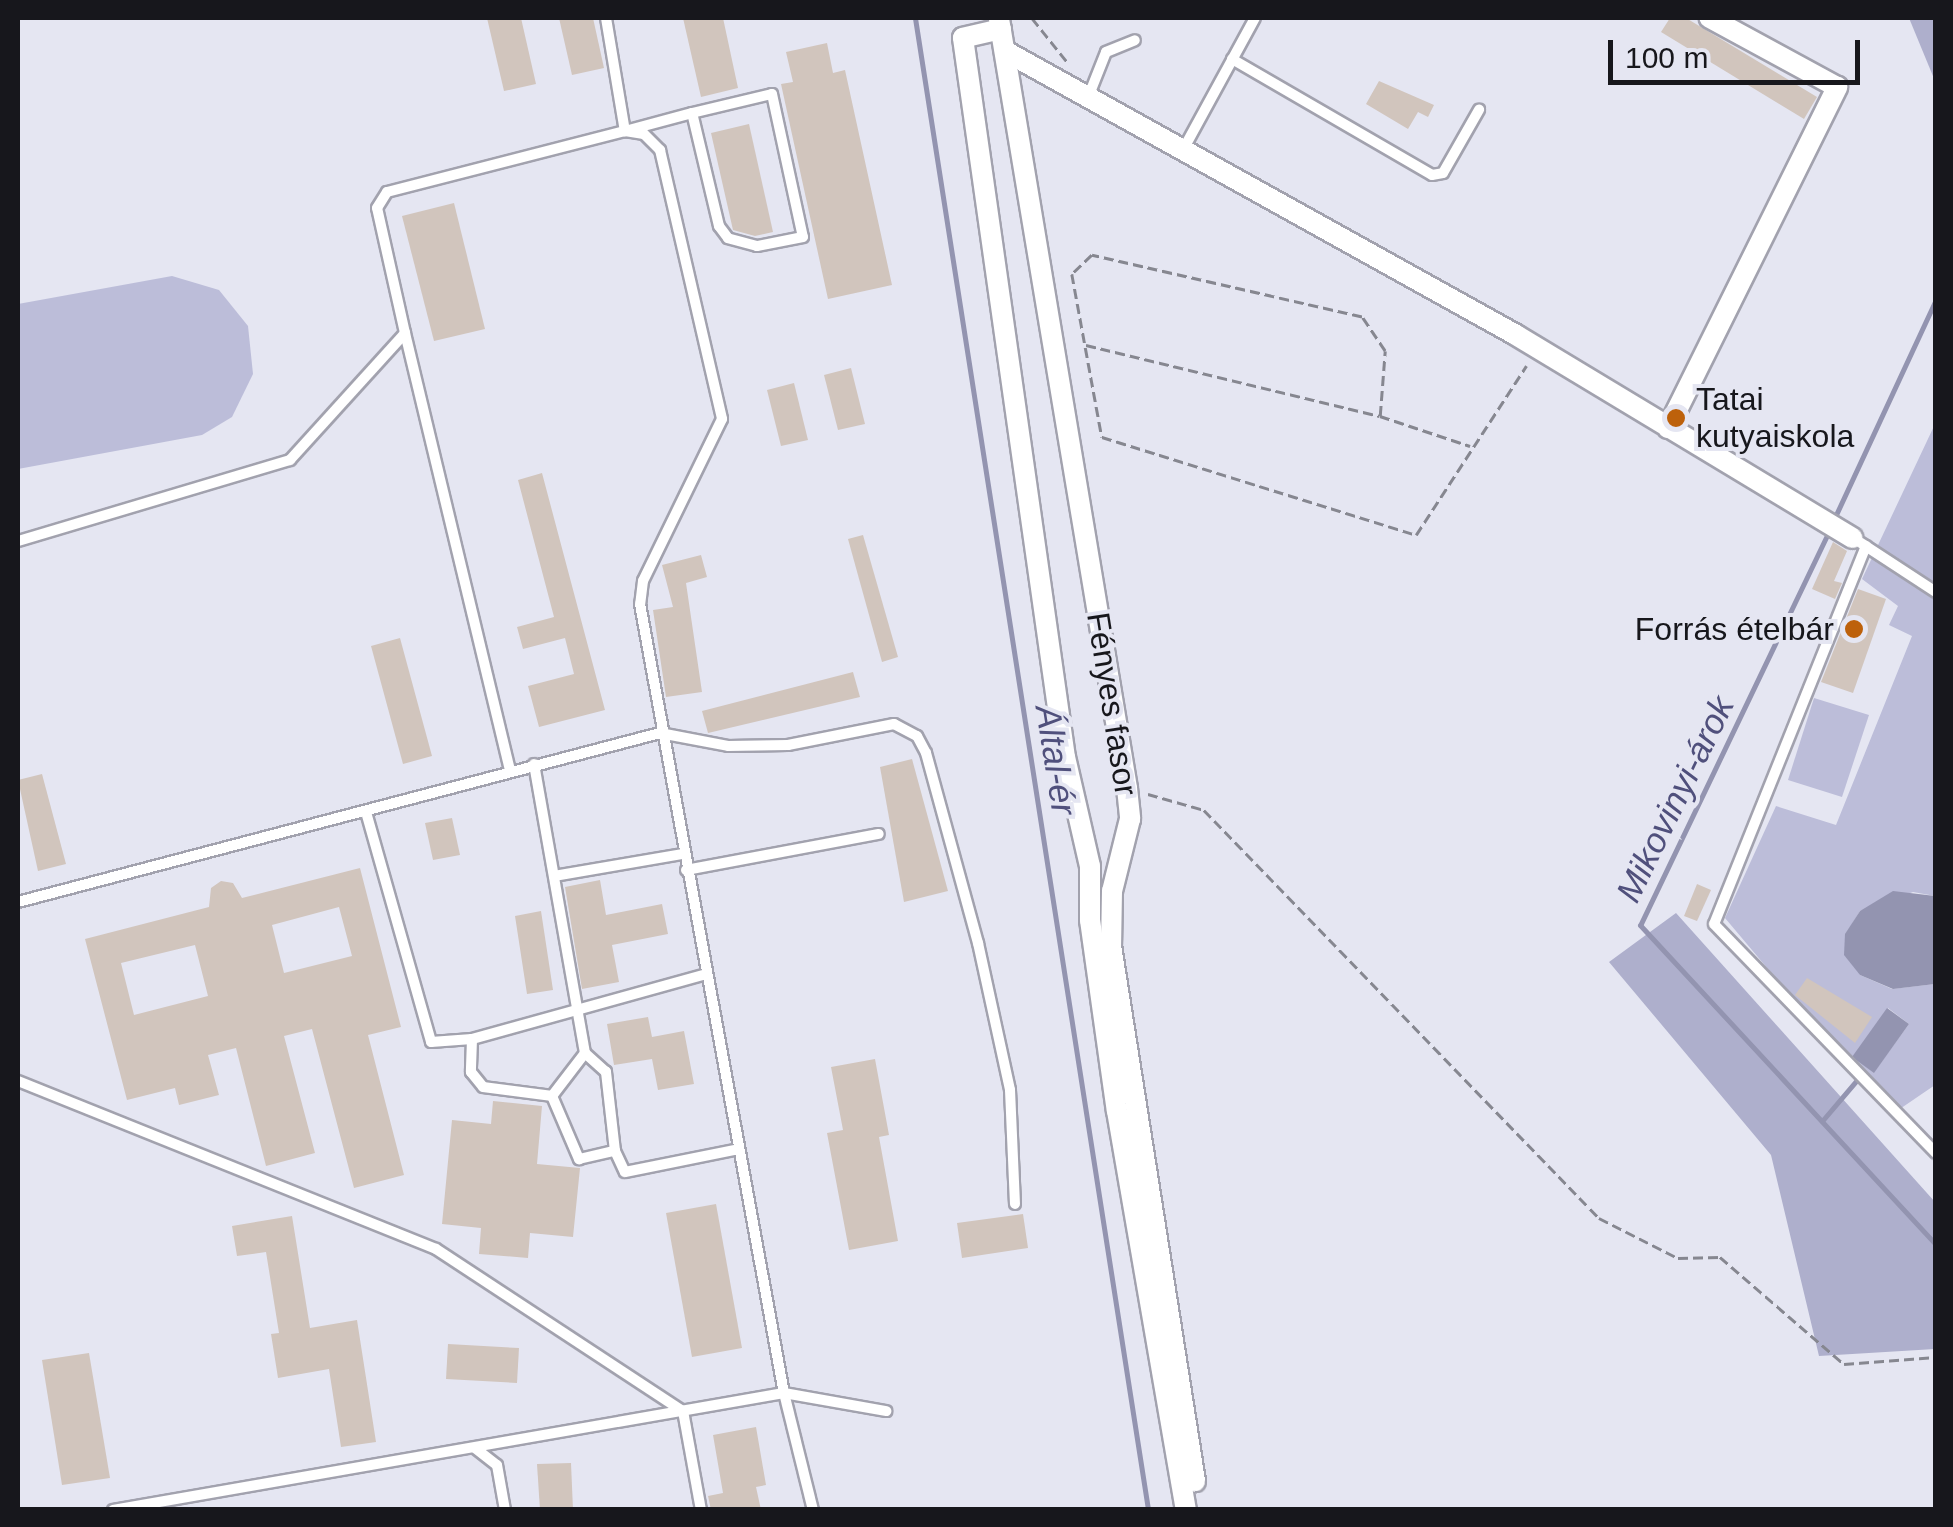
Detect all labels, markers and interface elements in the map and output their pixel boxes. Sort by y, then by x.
scale bar [1613,20,1866,82]
text: 100 m [1625,41,1708,74]
place label: Tatai kutyaiskola [1696,381,1854,456]
marker: Tatai kutyaiskola [1665,407,1687,429]
street label: Fényes fasor [1079,610,1145,798]
place label: Forrás ételbár [1635,610,1834,648]
marker: Forrás ételbár [1843,618,1865,640]
water label: Mikovinyi-árok [1607,689,1743,909]
water label: Által-ér [1027,702,1085,818]

